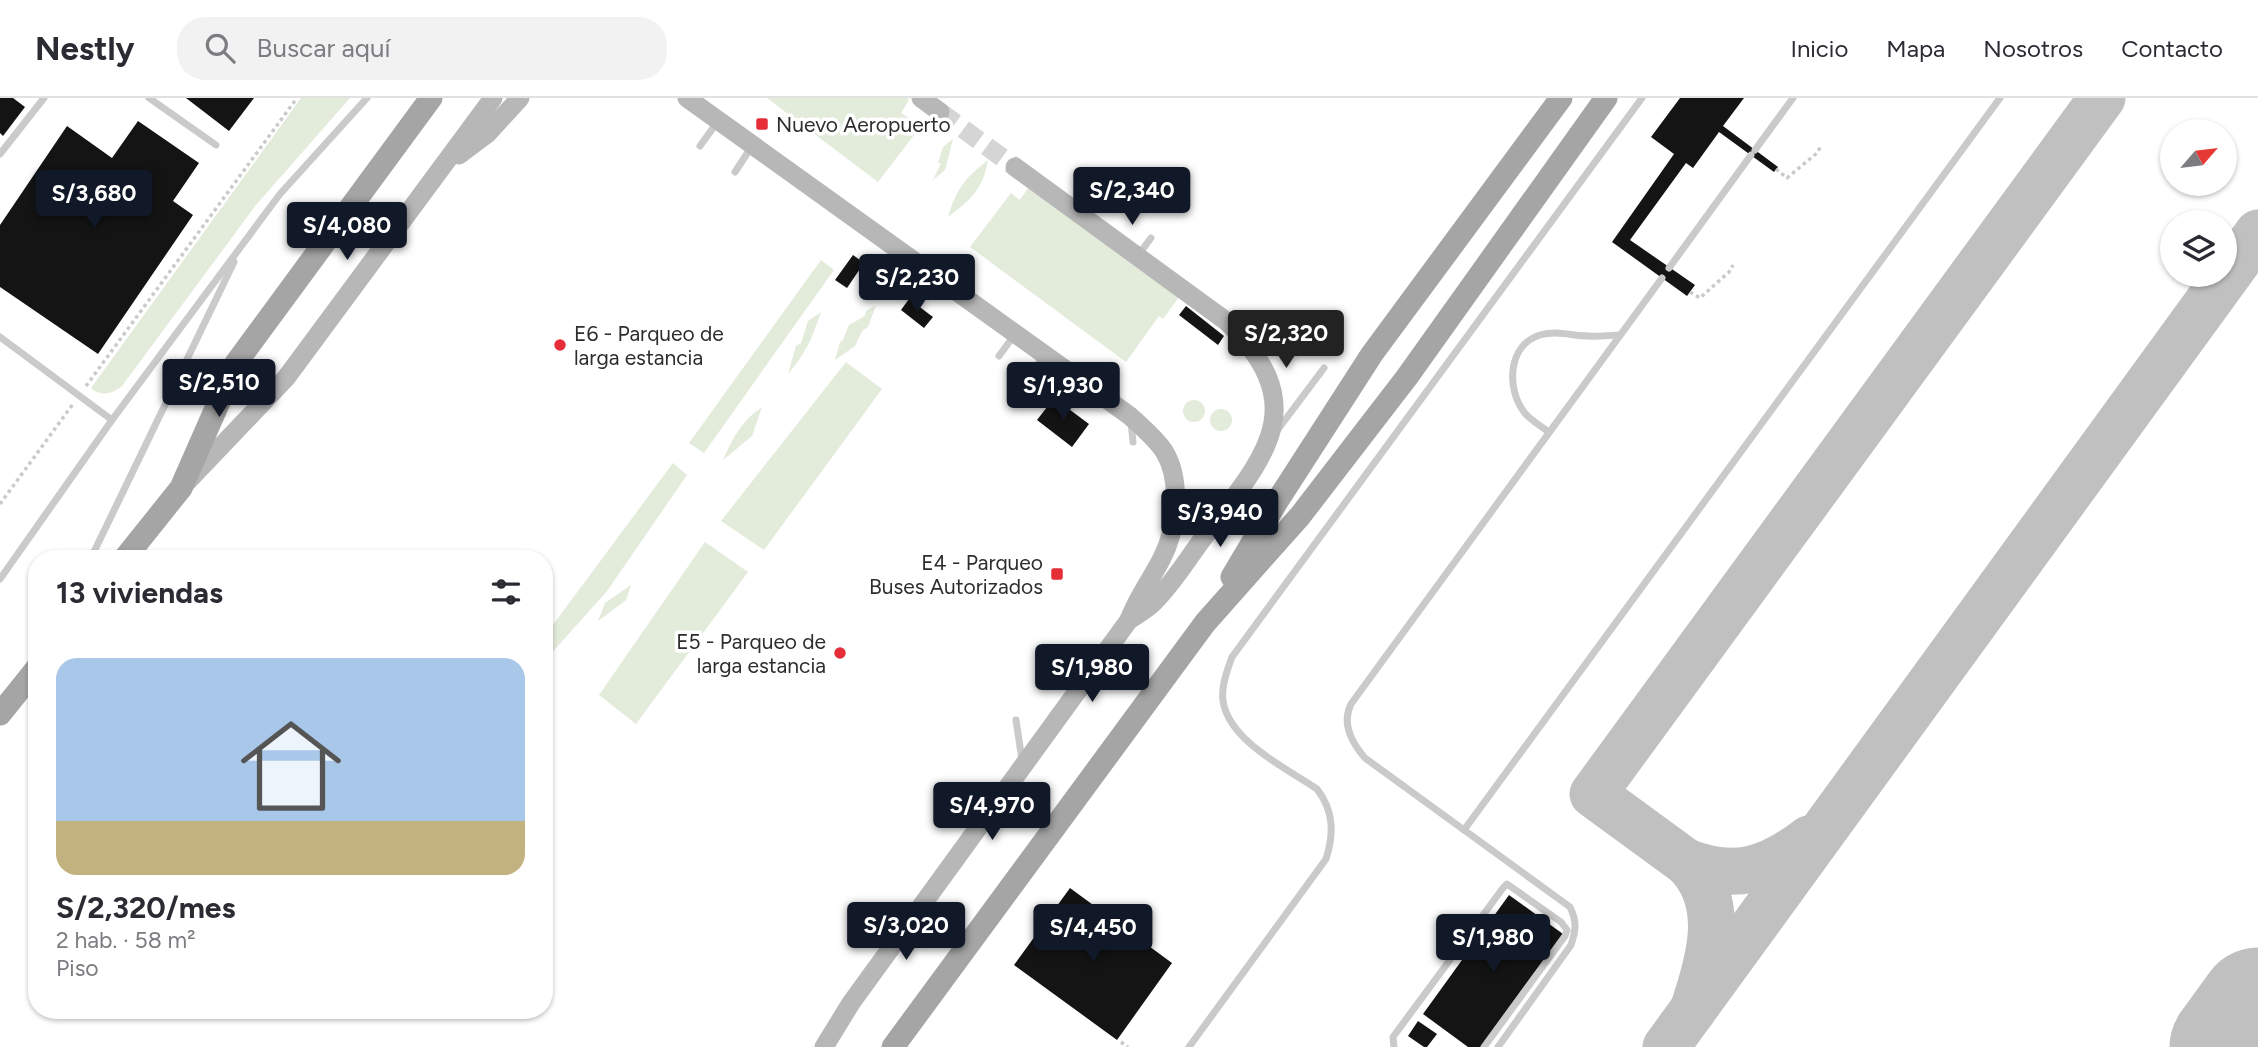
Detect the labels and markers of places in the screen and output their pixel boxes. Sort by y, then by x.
place label: Nuevo Aeropuerto [776,112,951,137]
marker: Nuevo Aeropuerto [754,116,770,132]
pin: S/2,340 [1067,167,1197,227]
pin: S/3,680 [29,170,159,230]
pin: S/4,080 [282,202,412,262]
pin: S/2,230 [852,254,982,314]
pin: S/2,320 [1221,310,1351,370]
place label: E6 - Parqueo de larga estancia [574,321,724,370]
marker: E6 - Parqueo de larga estancia [552,337,568,353]
pin: S/2,510 [154,360,284,419]
pin: S/1,930 [998,362,1128,422]
pin: S/3,940 [1155,490,1285,549]
place label: E4 - Parqueo Buses Autorizados [869,550,1043,599]
marker: E4 - Parqueo Buses Autorizados [1049,566,1065,582]
place label: E5 - Parqueo de larga estancia [676,629,826,678]
pin: S/1,980 [1027,644,1157,704]
marker: E5 - Parqueo de larga estancia [832,645,848,661]
pin: S/4,970 [927,782,1057,842]
pin: S/3,020 [841,902,971,962]
pin: S/4,450 [1028,904,1158,964]
pin: S/1,980 [1428,914,1558,974]

